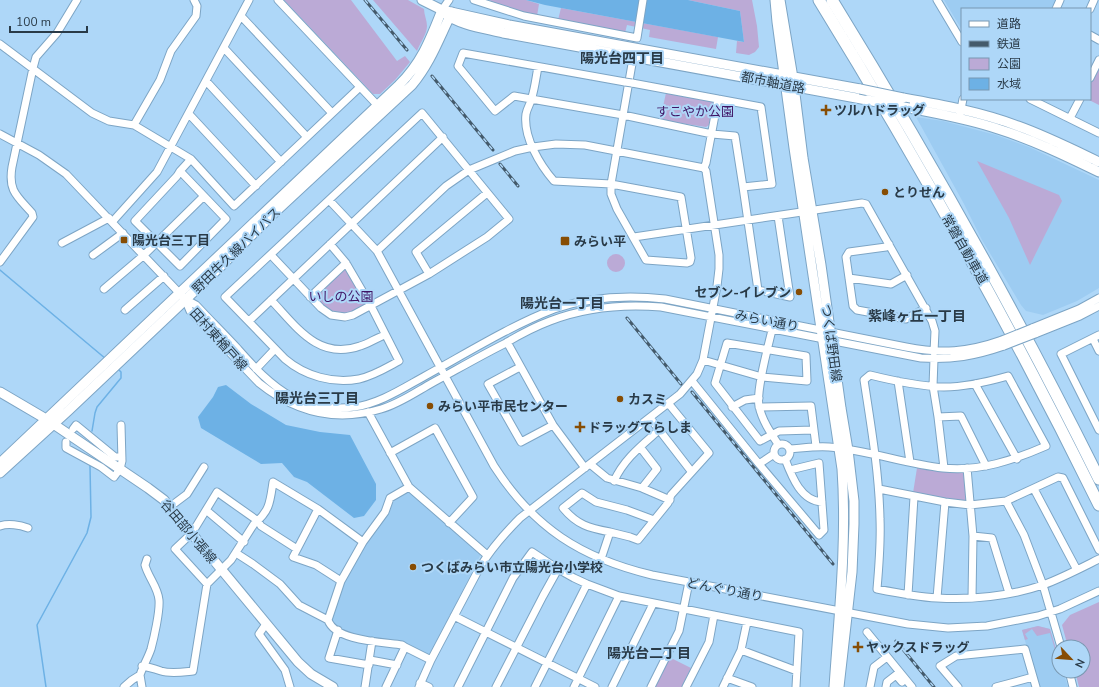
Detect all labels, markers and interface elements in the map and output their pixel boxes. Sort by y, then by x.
scale bar [10,8,87,34]
legend [961,8,1091,100]
text: 100 m [16,14,51,30]
text: 道路 [997,16,1021,32]
text: 鉄道 [997,36,1021,52]
district label: 陽光台四丁目 [580,49,664,68]
text: 公園 [997,56,1021,72]
street label: 都市軸道路 [739,68,806,98]
text: 水域 [997,76,1021,92]
place label: ツルハドラッグ [834,102,925,120]
park label: すこやか公園 [656,103,734,121]
marker: ツルハドラッグ [821,105,831,115]
place label: とりせん [893,184,945,202]
marker: とりせん [880,187,890,197]
street label: 野田牛久線バイパス [188,204,285,298]
street label: 常磐自動車道 [937,211,991,288]
place label: 陽光台三丁目 [132,232,210,250]
place label: みらい平 [574,233,626,251]
marker: 陽光台三丁目 [119,235,129,245]
marker: みらい平 [559,235,571,247]
place label: セブン-イレブン [694,284,791,302]
marker: セブン-イレブン [794,287,804,297]
park label: いしの公園 [308,288,374,306]
district label: 陽光台一丁目 [520,294,604,313]
street label: つくば野田線 [817,303,845,383]
street label: 田村東楢戸線 [185,305,251,375]
street label: みらい通り [733,306,800,336]
district label: 紫峰ヶ丘一丁目 [868,307,966,326]
district label: 陽光台三丁目 [275,389,359,408]
place label: カスミ [628,391,667,409]
marker: カスミ [615,394,625,404]
place label: みらい平市民センター [438,398,568,416]
marker: みらい平市民センター [425,401,435,411]
place label: ドラッグてらしま [588,419,692,437]
marker: ドラッグてらしま [575,422,585,432]
street label: 谷田部小張線 [156,496,220,567]
place label: つくばみらい市立陽光台小学校 [421,559,603,577]
marker: つくばみらい市立陽光台小学校 [408,562,418,572]
street label: どんぐり通り [685,574,765,606]
place label: ヤックスドラッグ [866,639,970,657]
north arrow [1051,639,1091,679]
marker: ヤックスドラッグ [853,642,863,652]
district label: 陽光台二丁目 [607,644,691,663]
text: N [1071,656,1088,670]

